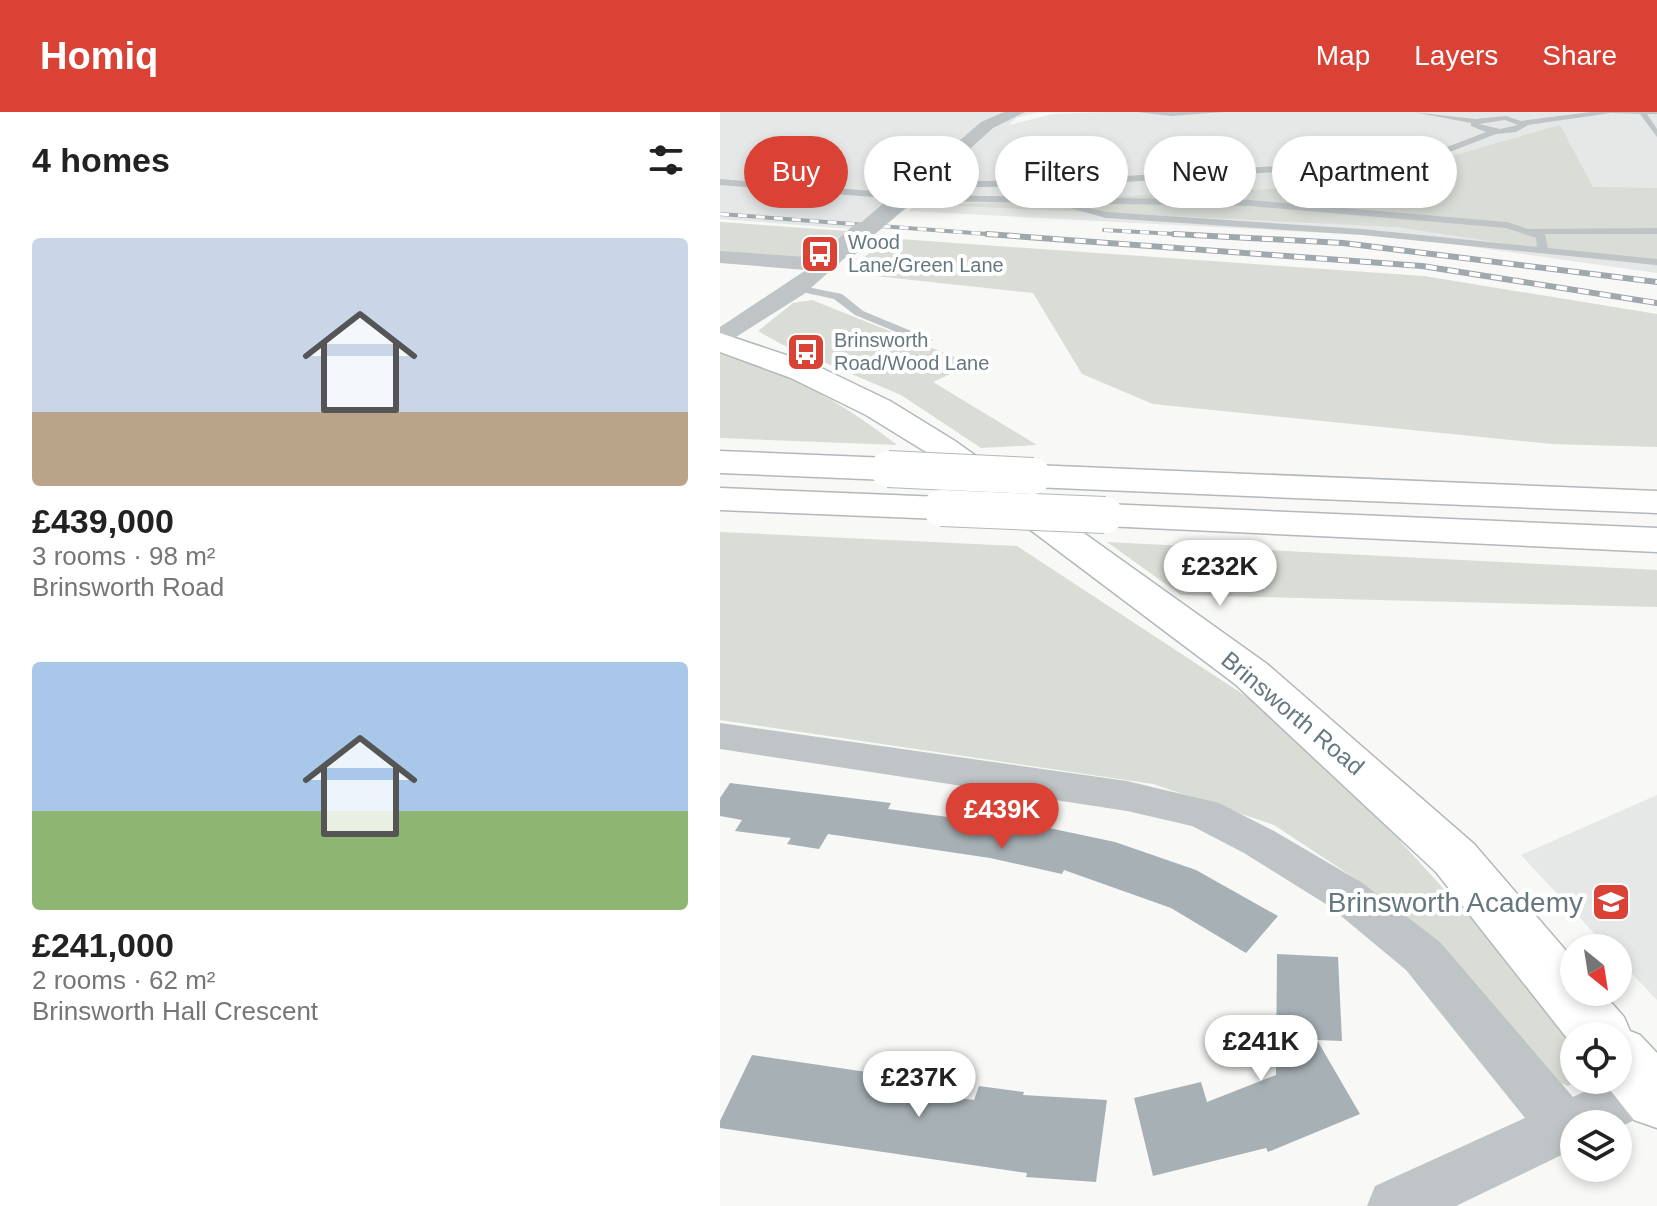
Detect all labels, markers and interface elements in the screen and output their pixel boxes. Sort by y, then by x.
text: Homiq [40,35,158,77]
text: Map [1316,40,1370,71]
text: Layers [1414,40,1498,71]
text: Share [1542,40,1617,71]
chip: Buy [744,136,848,208]
chip: Rent [864,136,979,208]
chip: Filters [995,136,1128,208]
chip: New [1144,136,1256,208]
chip: Apartment [1272,136,1457,208]
icon: filters [644,138,688,182]
text: 4 homes [32,141,170,179]
place label: Wood Lane/Green Lane [848,231,1004,276]
bus stop icon: Wood Lane/Green Lane [799,233,841,275]
icon: home [288,290,432,434]
place label: Brinsworth Road/Wood Lane [834,329,989,374]
bus stop icon: Brinsworth Road/Wood Lane [785,331,827,373]
text: £439,000 [32,502,174,540]
pin: £232K [1164,540,1276,608]
text: 3 rooms · 98 m² [32,541,216,571]
text: £232K [1182,551,1258,581]
text: Brinsworth Road [32,572,224,602]
street label: Brinsworth Road [1216,646,1370,780]
icon: home [288,714,432,858]
pin: £439K [946,783,1058,851]
text: £439K [964,794,1040,824]
school or university icon: Brinsworth Academy [1590,881,1632,923]
place label: Brinsworth Academy [1328,887,1583,918]
text: £241,000 [32,926,174,964]
north arrow [1560,934,1632,1006]
map controls [1560,934,1632,1182]
text: 2 rooms · 62 m² [32,965,216,995]
text: Brinsworth Hall Crescent [32,996,318,1026]
pin: £241K [1205,1015,1317,1083]
button: locate [1560,1022,1632,1094]
text: £241K [1223,1026,1299,1056]
pin: £237K [863,1051,975,1119]
text: £237K [881,1062,957,1092]
button: layers [1560,1110,1632,1182]

